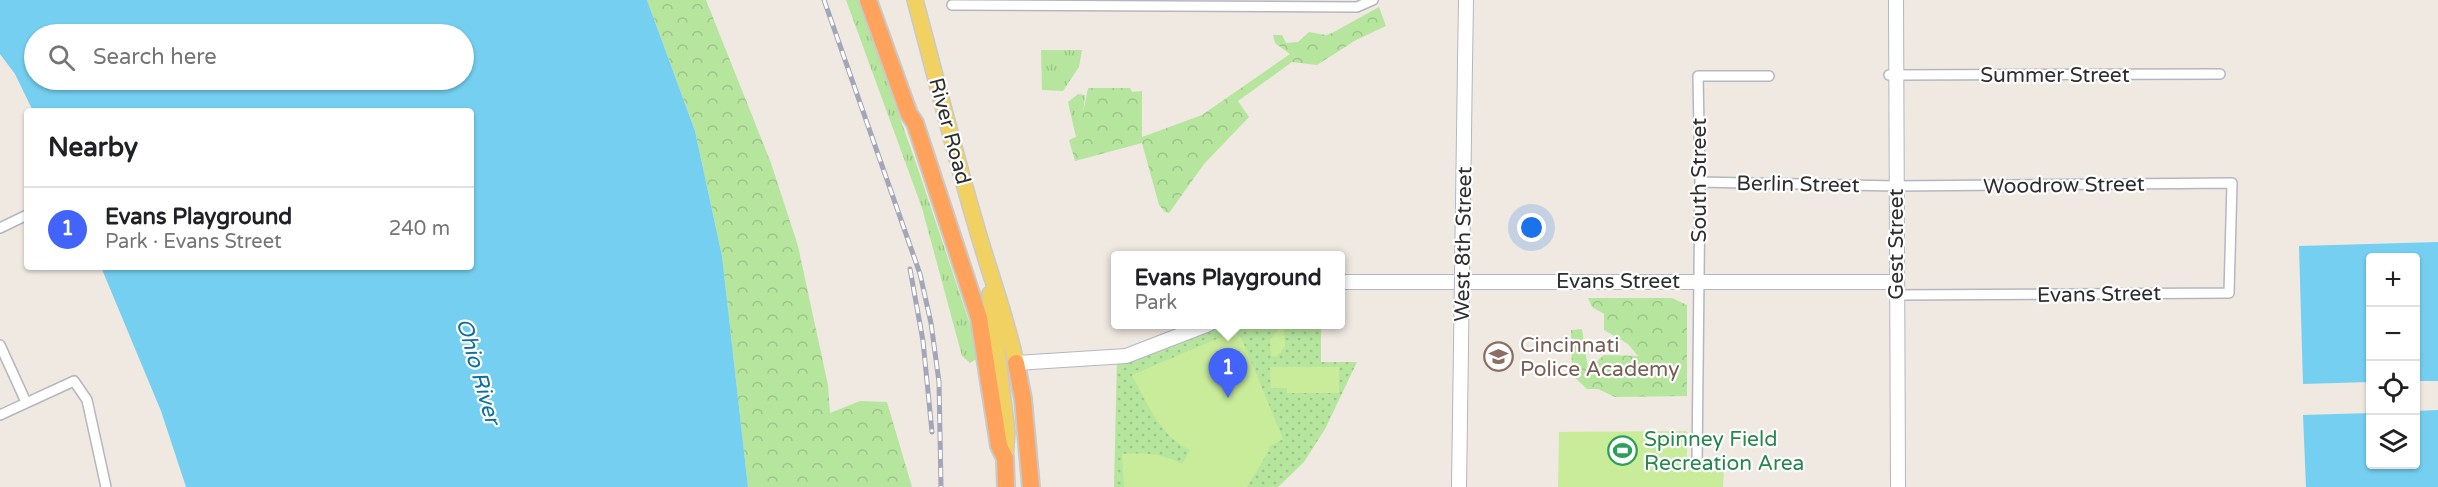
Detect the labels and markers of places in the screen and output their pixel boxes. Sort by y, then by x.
place label: Cincinnati Police Academy [1520,333,1679,382]
school or university icon: Cincinnati Police Academy [1483,341,1515,373]
pin: 1 [1208,348,1248,398]
place label: Spinney Field Recreation Area [1644,427,1804,476]
sports icon: Spinney Field Recreation Area [1607,435,1639,467]

